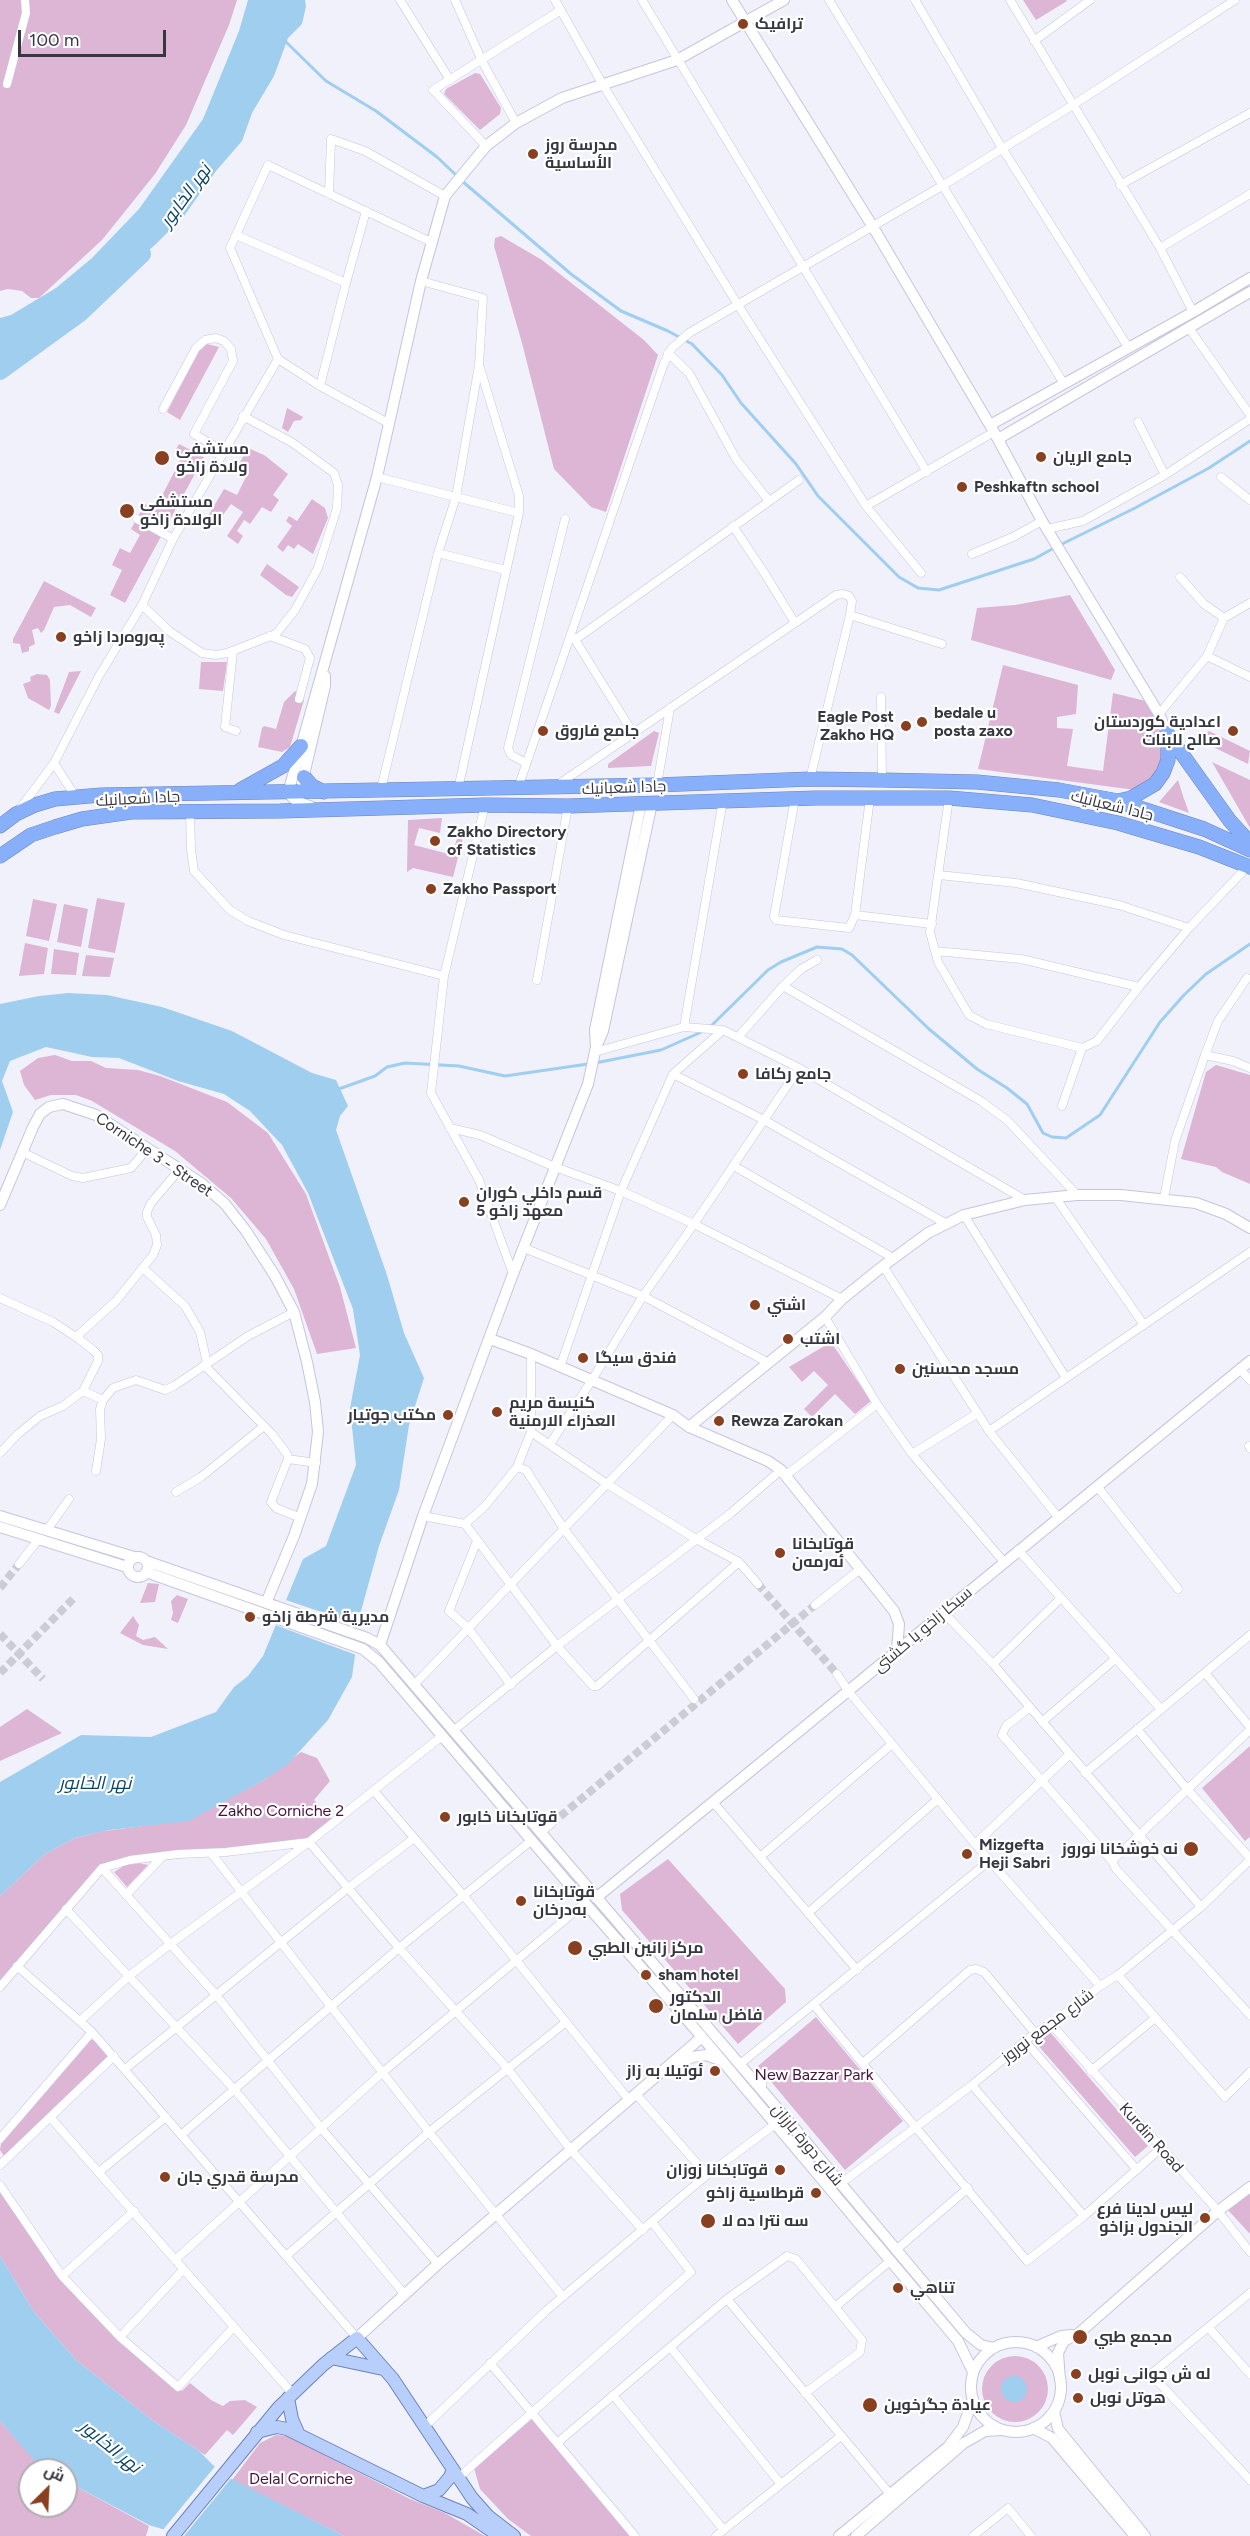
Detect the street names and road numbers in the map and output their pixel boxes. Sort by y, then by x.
street label: جادا شعبانيك [581,777,667,799]
street label: جادا شعبانيك [1069,786,1155,826]
street label: جادا شعبانيك [95,787,181,811]
street label: Corniche 3 - Street [92,1109,216,1201]
street label: سیکا زاخو یا گشتى [870,1583,976,1677]
street label: شارع مجمع نوروز [998,1985,1098,2067]
street label: Kurdin Road [1115,2099,1187,2177]
street label: شارع دورة بارزان [767,2100,847,2190]

